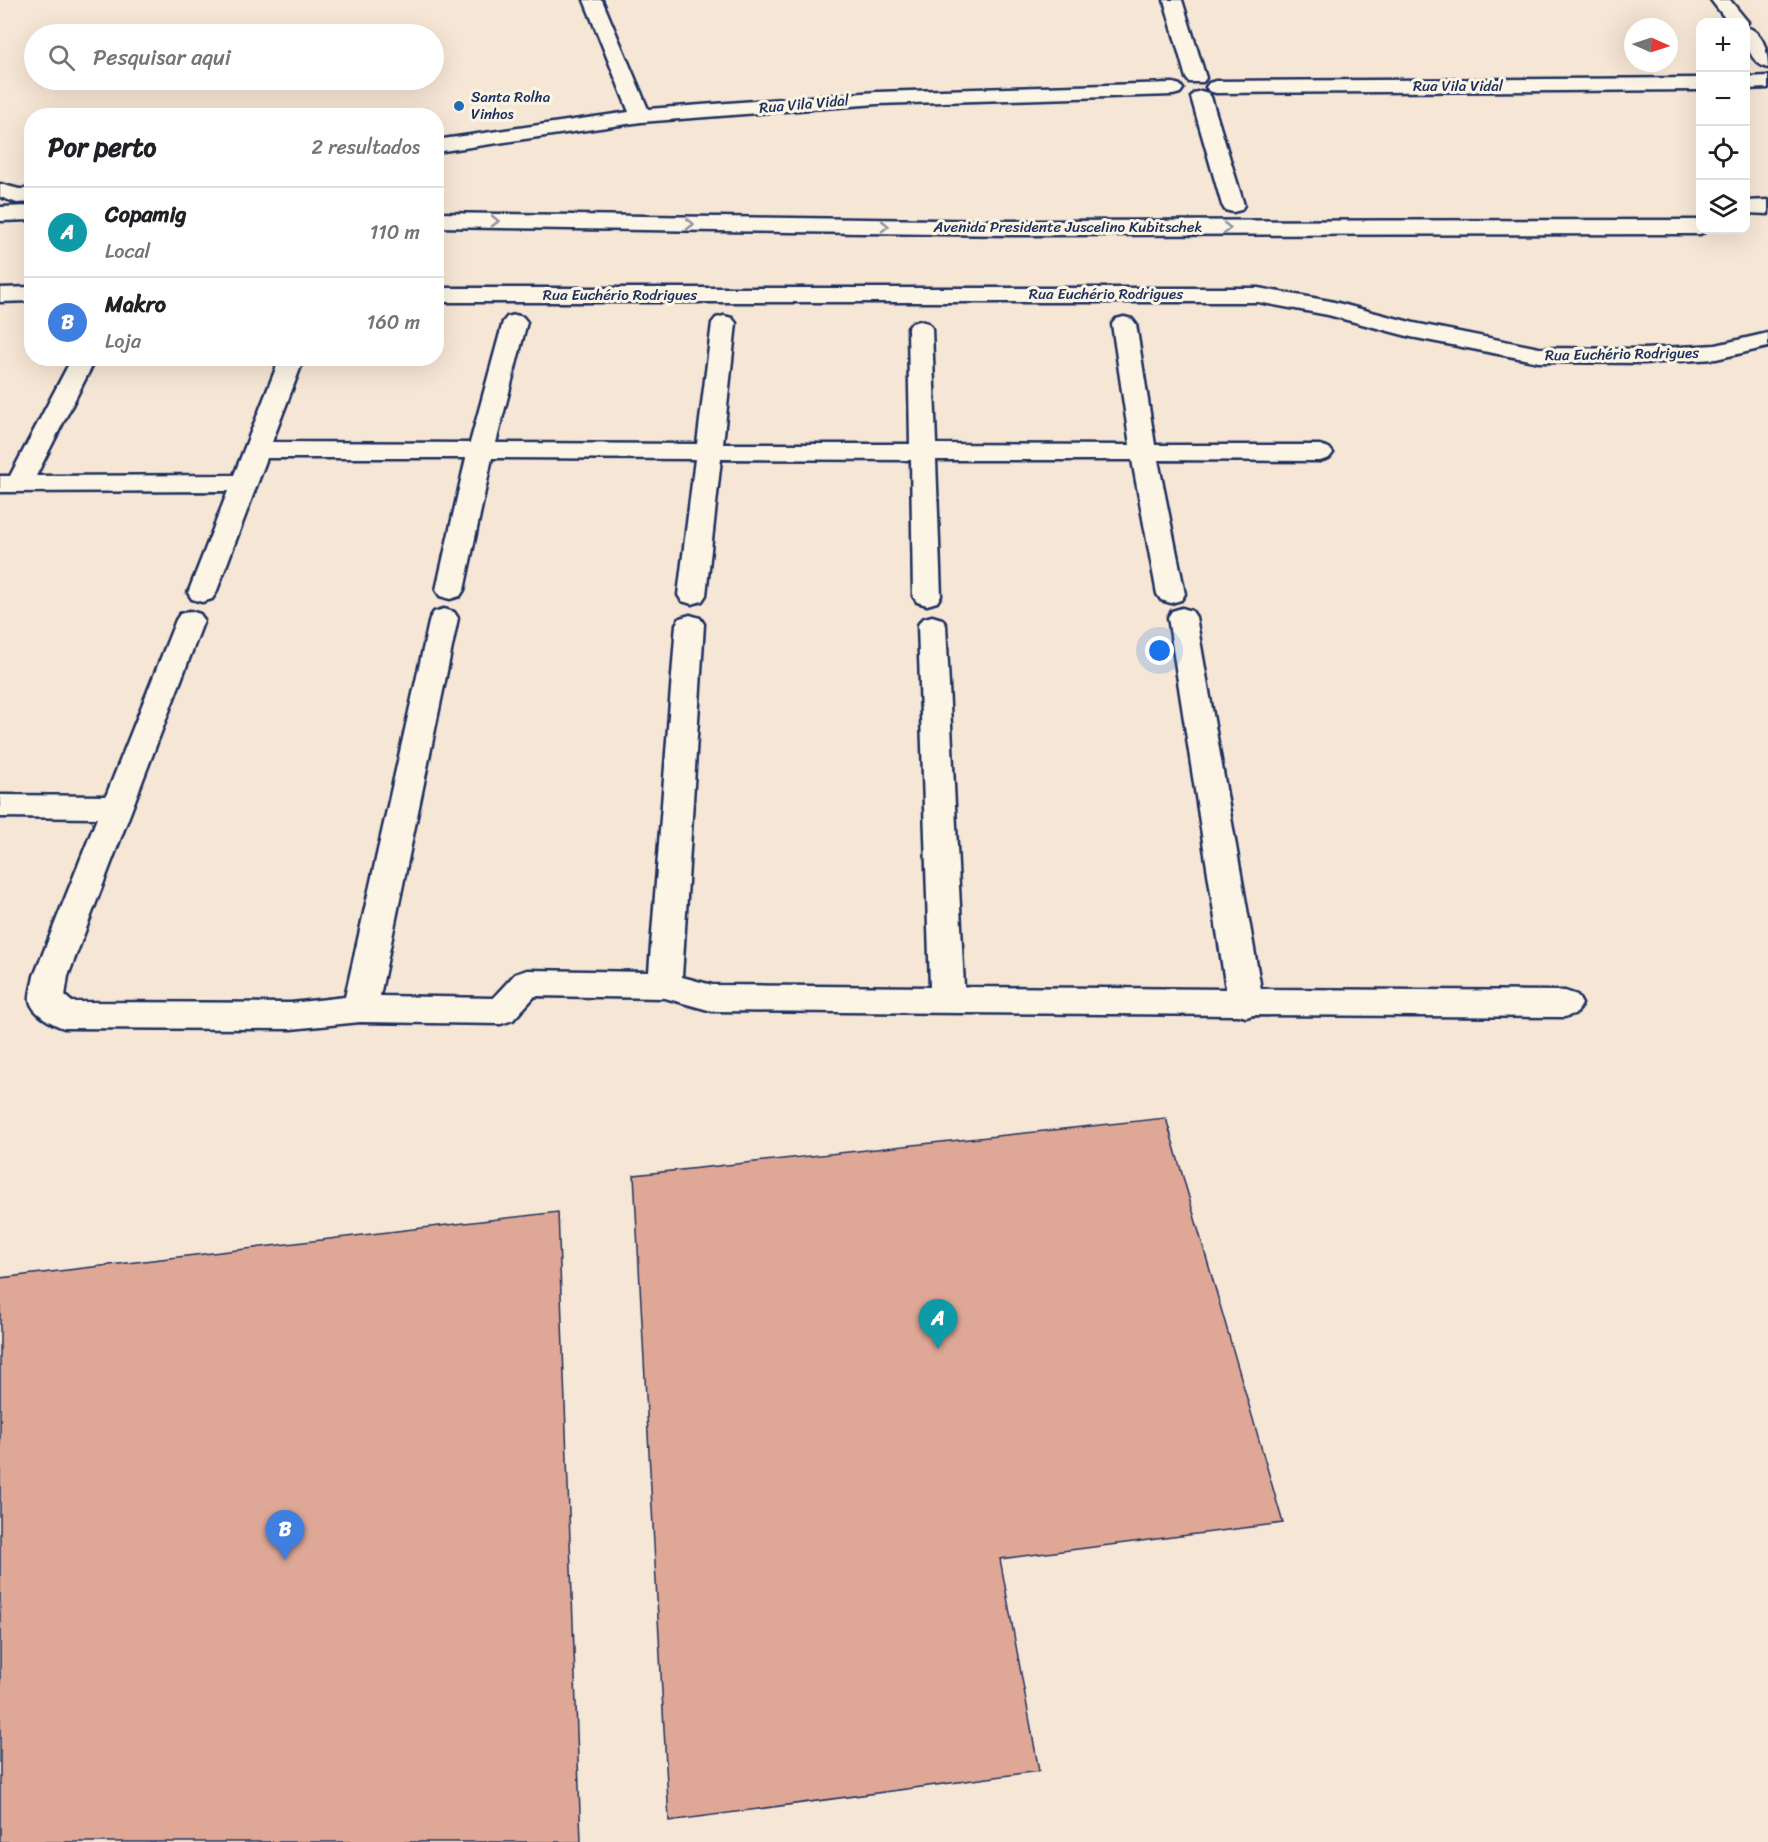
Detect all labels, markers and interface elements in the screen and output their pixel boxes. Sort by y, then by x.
north arrow [1624,18,1678,72]
map controls [1696,18,1750,234]
button: + [1696,18,1750,72]
search box [24,24,444,90]
text: Pesquisar aqui [93,38,231,77]
icon: search [45,41,78,74]
button: − [1696,72,1750,126]
street label: Rua Vila Vidal [1413,73,1504,99]
place label: Santa Rolha Vinhos [471,84,551,127]
street label: Rua Vila Vidal [758,87,851,121]
marker: Santa Rolha Vinhos [452,99,466,113]
text: Por perto [48,124,156,170]
button: locate [1696,126,1750,180]
text: 2 resultados [311,130,420,165]
button: layers [1696,180,1750,234]
text: Copamig [105,195,187,234]
street label: Avenida Presidente Juscelino Kubitschek [933,214,1202,240]
text: A [61,215,74,250]
text: 110 m [370,215,420,250]
one-way arrow [490,215,499,227]
one-way arrow [685,218,694,230]
one-way arrow [880,220,889,232]
one-way arrow [1222,222,1231,234]
text: Local [105,234,150,269]
street label: Rua Euchério Rodrigues [1029,281,1183,307]
street label: Rua Euchério Rodrigues [543,282,697,308]
text: Makro [105,285,166,324]
text: B [61,305,74,340]
text: 160 m [367,305,420,340]
text: Loja [105,324,141,359]
street label: Rua Euchério Rodrigues [1545,340,1699,368]
your location [1145,636,1174,665]
pin: A [918,1300,958,1349]
pin: B [266,1510,304,1560]

